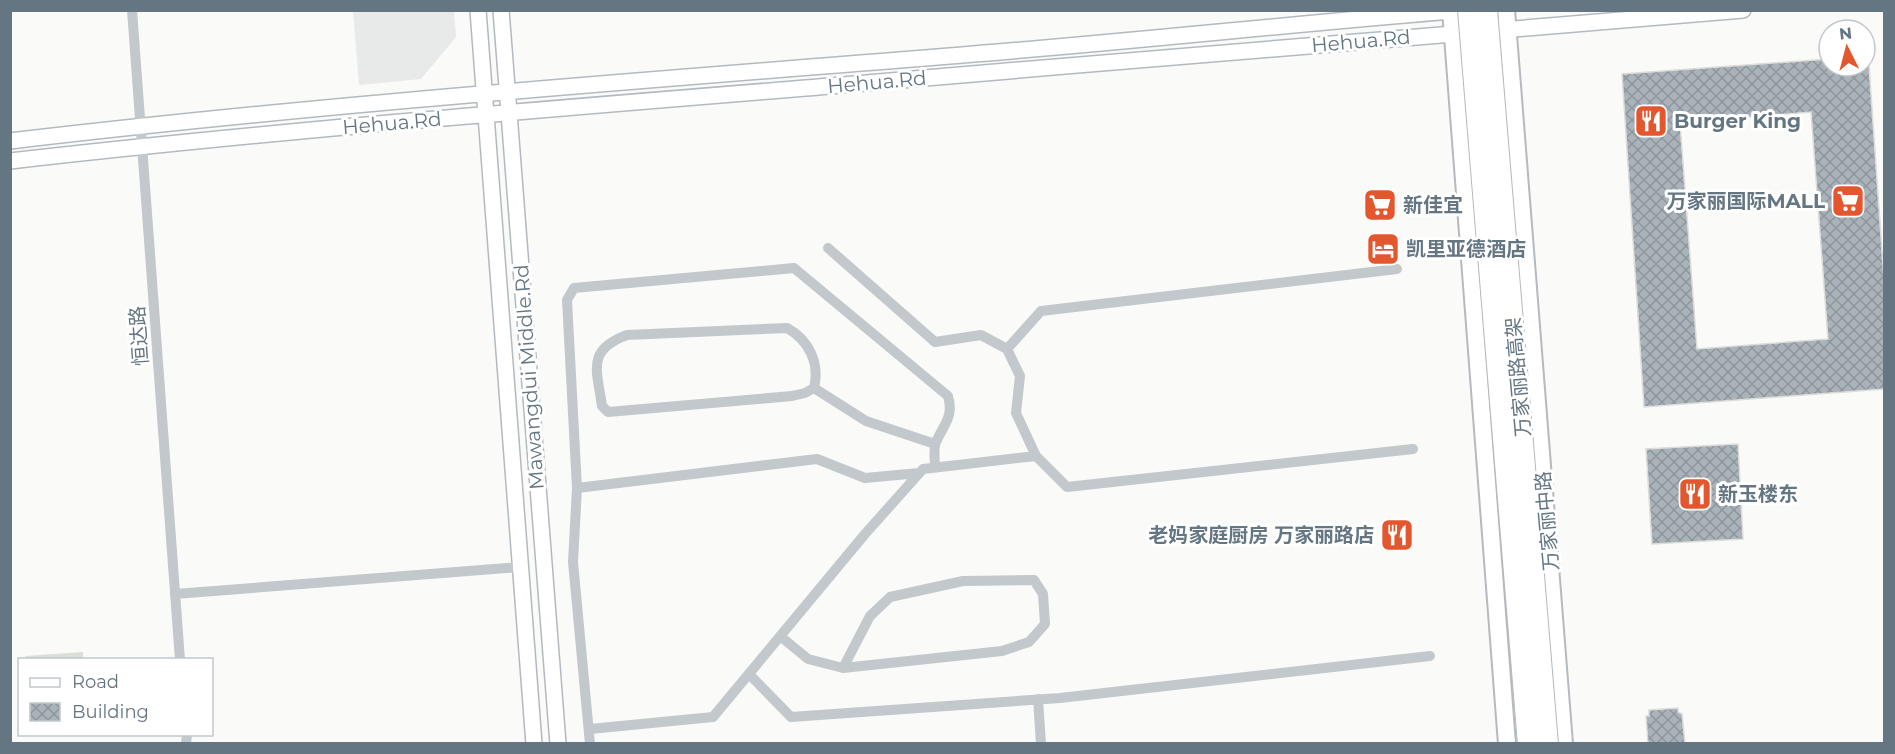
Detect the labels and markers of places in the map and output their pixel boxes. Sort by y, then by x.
restaurant icon: Burger King [1633,103,1669,139]
place label: Burger King [1674,109,1801,133]
supermarket icon: 万家丽国际MALL [1830,183,1866,219]
supermarket icon: 新佳宜 [1362,187,1398,223]
place label: 万家丽国际MALL [1666,189,1825,213]
place label: 新佳宜 [1403,193,1463,217]
hotel icon: 凯里亚德酒店 [1365,231,1401,267]
place label: 凯里亚德酒店 [1406,237,1526,261]
restaurant icon: 新玉楼东 [1677,476,1713,512]
place label: 新玉楼东 [1718,482,1798,506]
restaurant icon: 老妈家庭厨房 万家丽路店 [1379,517,1415,553]
place label: 老妈家庭厨房 万家丽路店 [1148,523,1374,547]

